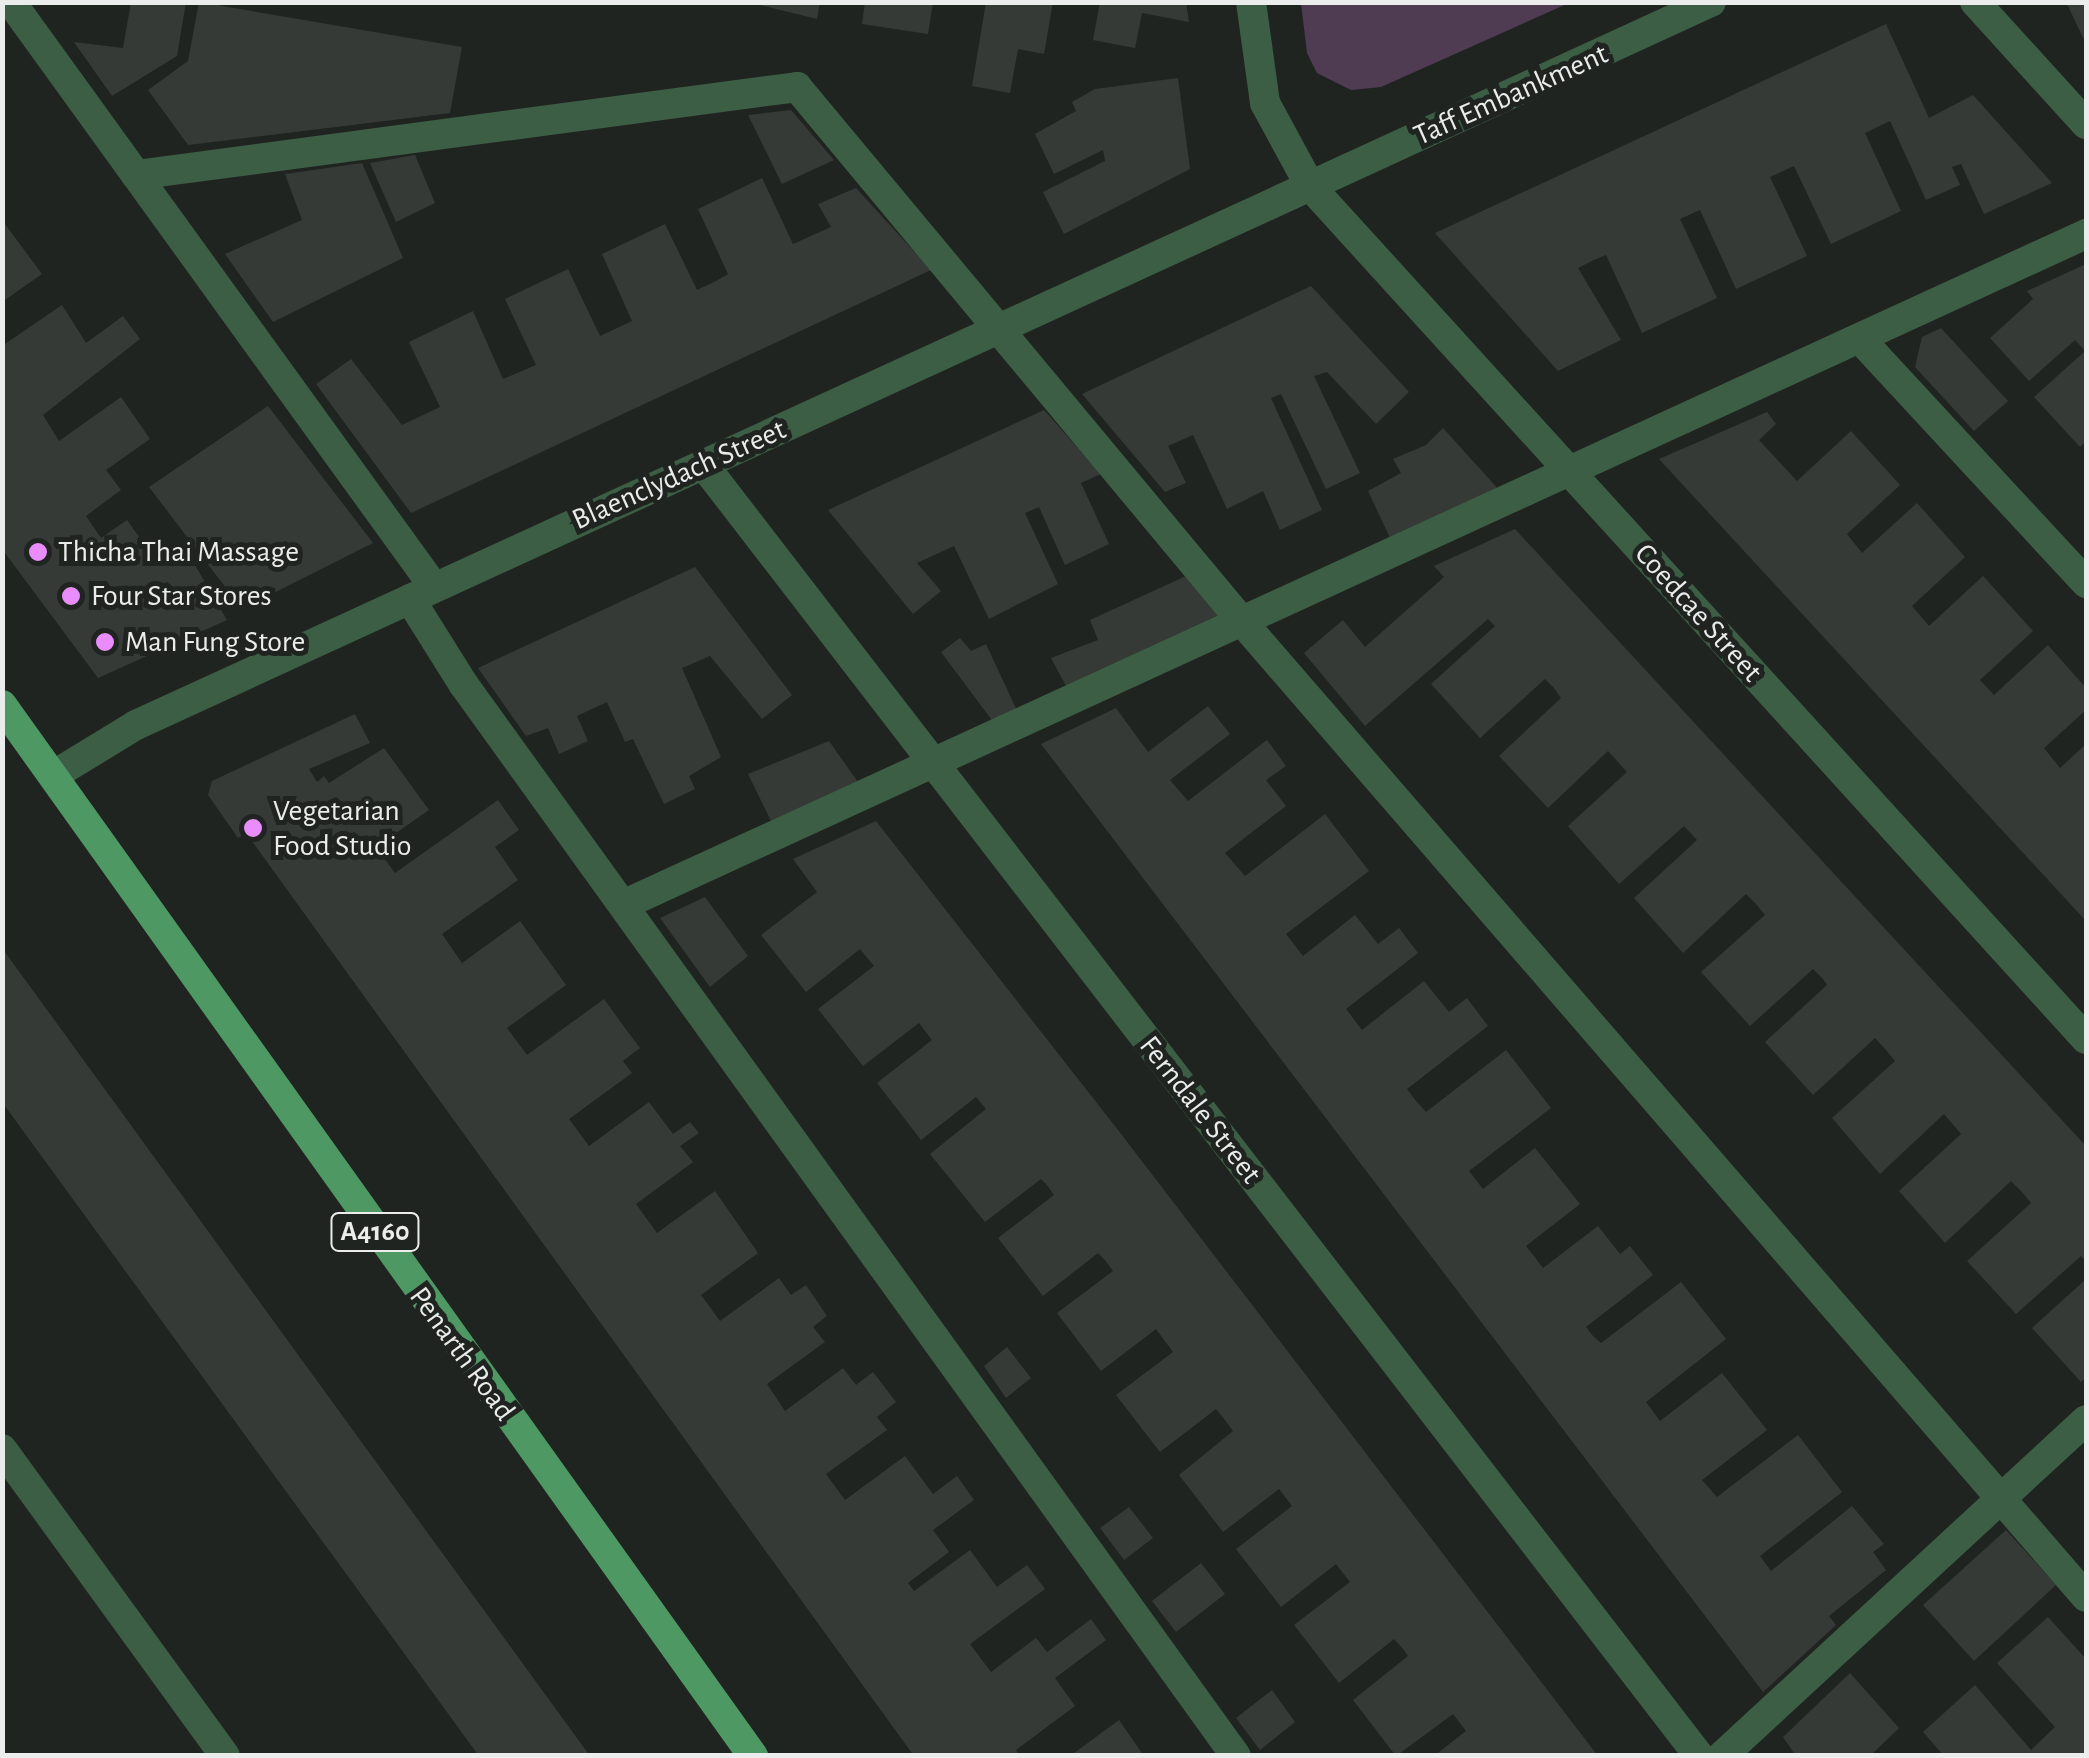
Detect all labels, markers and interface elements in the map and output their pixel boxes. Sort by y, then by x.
street label: Taff Embankment [1408,36,1614,154]
street label: Blaenclydach Street [567,412,791,538]
place label: Thicha Thai Massage [58,534,299,570]
street label: Coedcae Street [1627,536,1769,690]
marker: Thicha Thai Massage [27,541,49,563]
place label: Four Star Stores [91,578,272,614]
marker: Four Star Stores [60,585,82,607]
place label: Man Fung Store [125,624,305,660]
marker: Man Fung Store [94,631,116,653]
place label: Vegetarian Food Studio [273,793,411,864]
marker: Vegetarian Food Studio [242,817,264,839]
street label: Ferndale Street [1131,1029,1269,1191]
road number: A4160 [330,1209,420,1255]
street label: Penarth Road [401,1280,523,1428]

